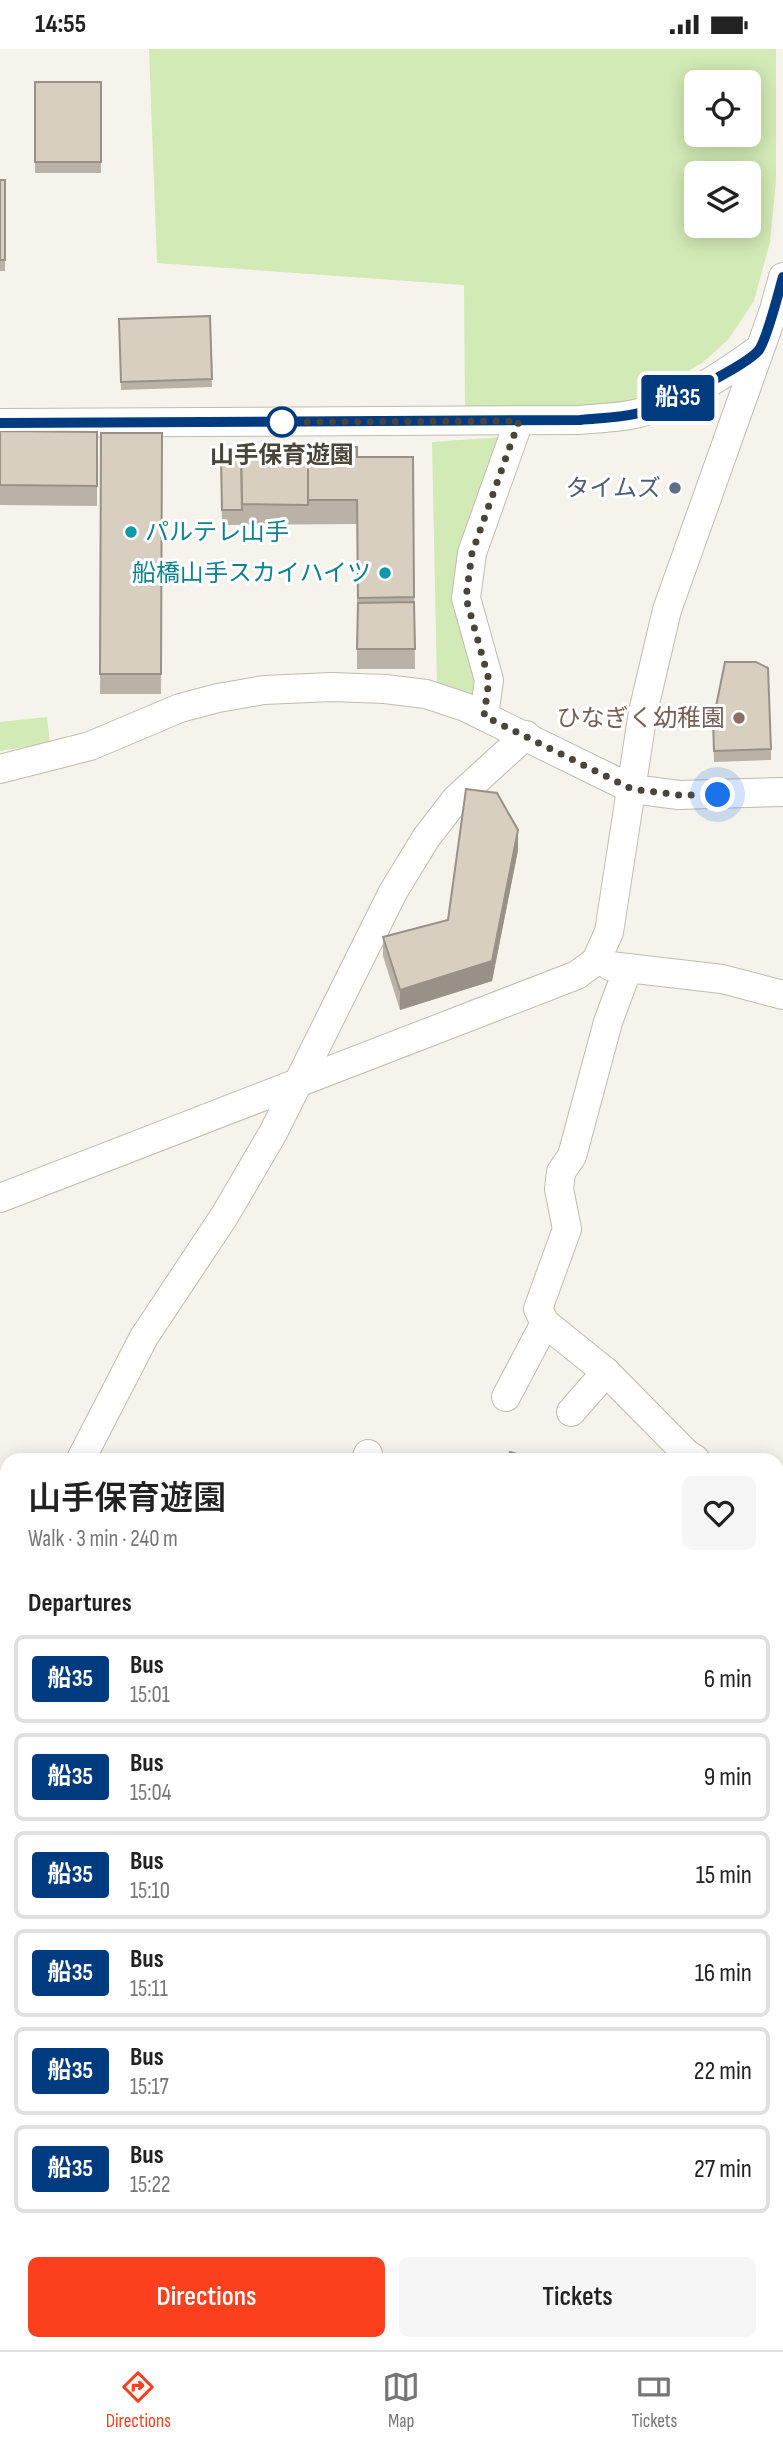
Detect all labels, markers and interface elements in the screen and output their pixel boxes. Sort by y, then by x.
text: 14:55 [35,9,86,40]
map controls [684,70,761,238]
button: locate [684,70,761,147]
button: layers [684,161,761,238]
line badge: 船35 [638,375,718,421]
text: 船35 [655,383,701,412]
marker: 山手保育遊園 [267,407,297,437]
place label: 山手保育遊園 [210,441,354,470]
place label: タイムズ [565,474,661,503]
marker: タイムズ [667,480,683,496]
place label: パルテレ山手 [145,518,289,547]
marker: パルテレ山手 [123,524,139,540]
place label: 船橋山手スカイハイツ [132,559,371,588]
marker: 船橋山手スカイハイツ [377,565,393,581]
place label: ひなぎく幼稚園 [557,704,725,733]
marker: ひなぎく幼稚園 [731,710,747,726]
your location [700,777,735,812]
button: heart [682,1476,756,1550]
text: 山手保育遊園 [28,1479,226,1519]
text: Walk · 3 min · 240 m [28,1525,178,1553]
text: Departures [28,1588,132,1619]
text: Bus [130,1650,164,1681]
text: 船35 [48,1664,93,1693]
text: 6 min [704,1664,752,1695]
text: 15:01 [130,1681,170,1709]
text: Bus [130,1748,164,1779]
text: 船35 [48,1762,93,1791]
text: 9 min [704,1762,752,1793]
text: 15:04 [130,1779,171,1807]
text: Bus [130,1846,164,1877]
text: 船35 [48,1860,93,1889]
text: 15 min [696,1860,752,1891]
text: 15:10 [130,1877,170,1905]
text: Bus [130,1944,164,1975]
text: 船35 [48,1958,93,1987]
text: 16 min [695,1958,752,1989]
text: 15:11 [130,1975,168,2003]
text: Bus [130,2042,164,2073]
text: 船35 [48,2056,93,2085]
text: 22 min [694,2056,752,2087]
text: 15:17 [130,2073,169,2101]
text: Bus [130,2140,164,2171]
text: 船35 [48,2154,93,2183]
text: 27 min [694,2154,752,2185]
text: 15:22 [130,2171,171,2199]
button: Directions [28,2257,385,2337]
button: Tickets [399,2257,756,2337]
tab: Directions [106,2368,171,2433]
tab: Map [382,2368,420,2433]
tab: Tickets [631,2368,677,2433]

